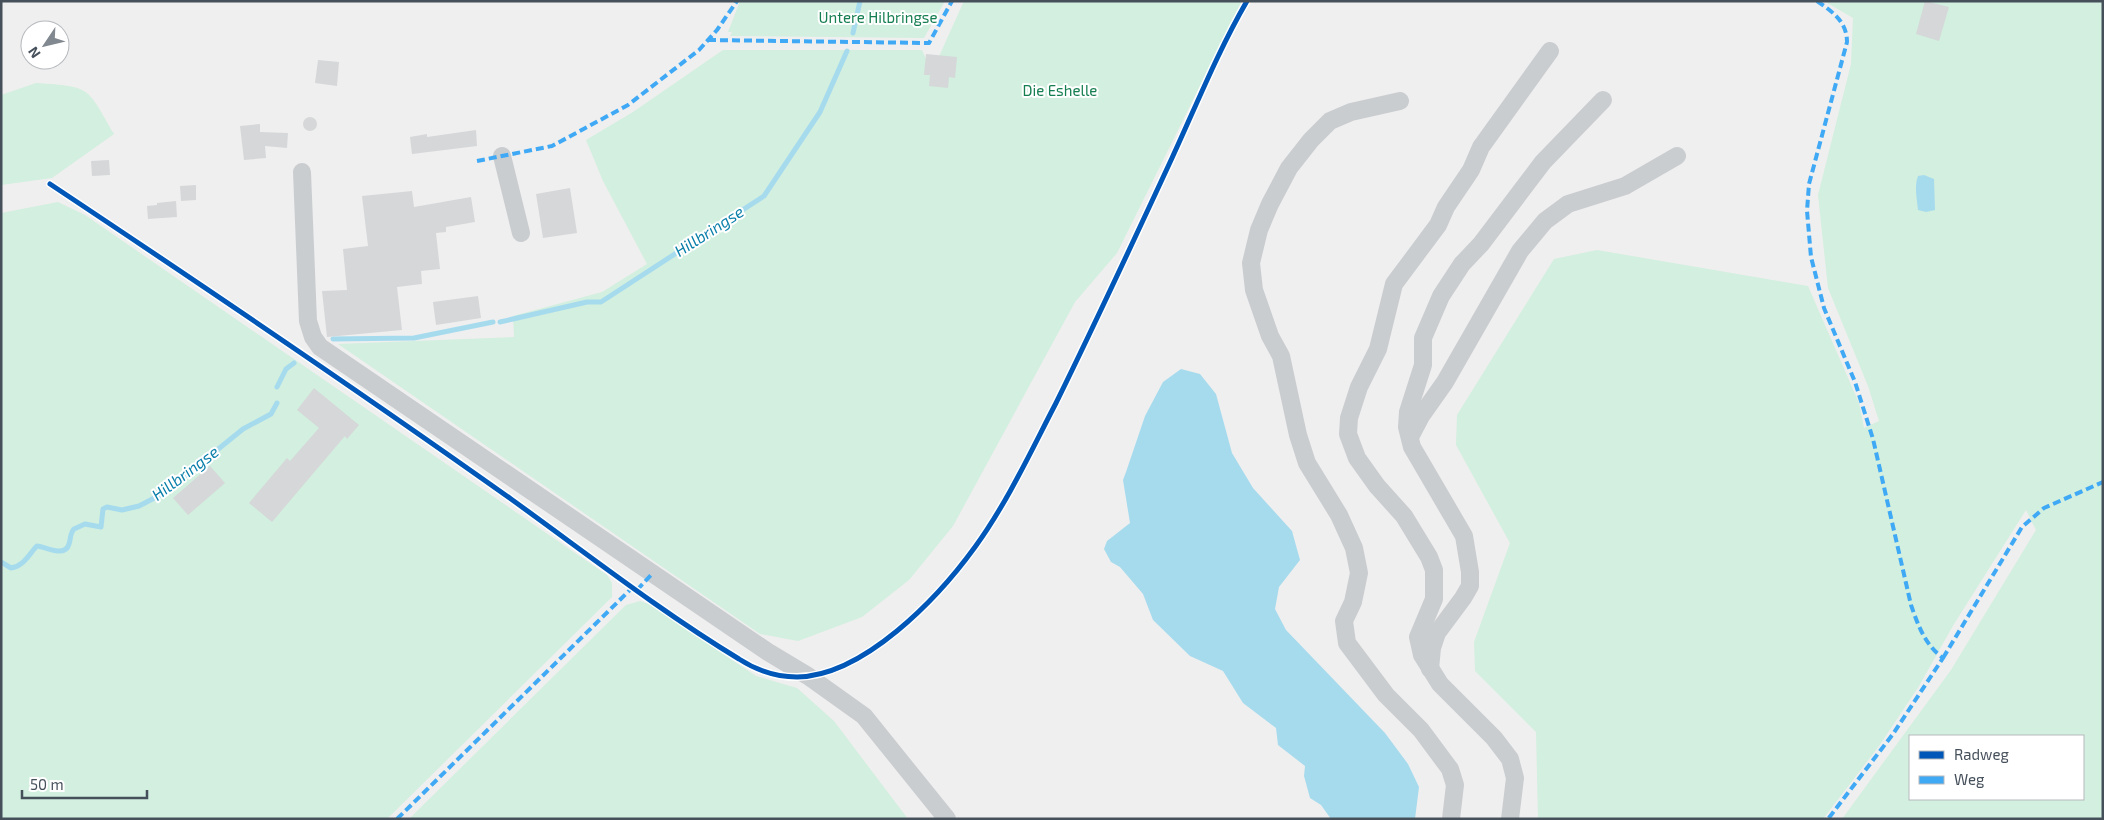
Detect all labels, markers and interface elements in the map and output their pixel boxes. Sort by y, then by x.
park label: Untere Hilbringse [819,8,937,26]
north arrow [20,20,70,70]
text: N [24,44,44,62]
park label: Die Eshelle [1023,81,1097,99]
water label: Hillbringse [671,201,747,260]
water label: Hillbringse [148,441,222,504]
legend [1909,735,2084,800]
text: Radweg [1954,745,2009,763]
scale bar [22,768,148,800]
text: Weg [1954,770,1985,788]
text: 50 m [30,775,64,793]

